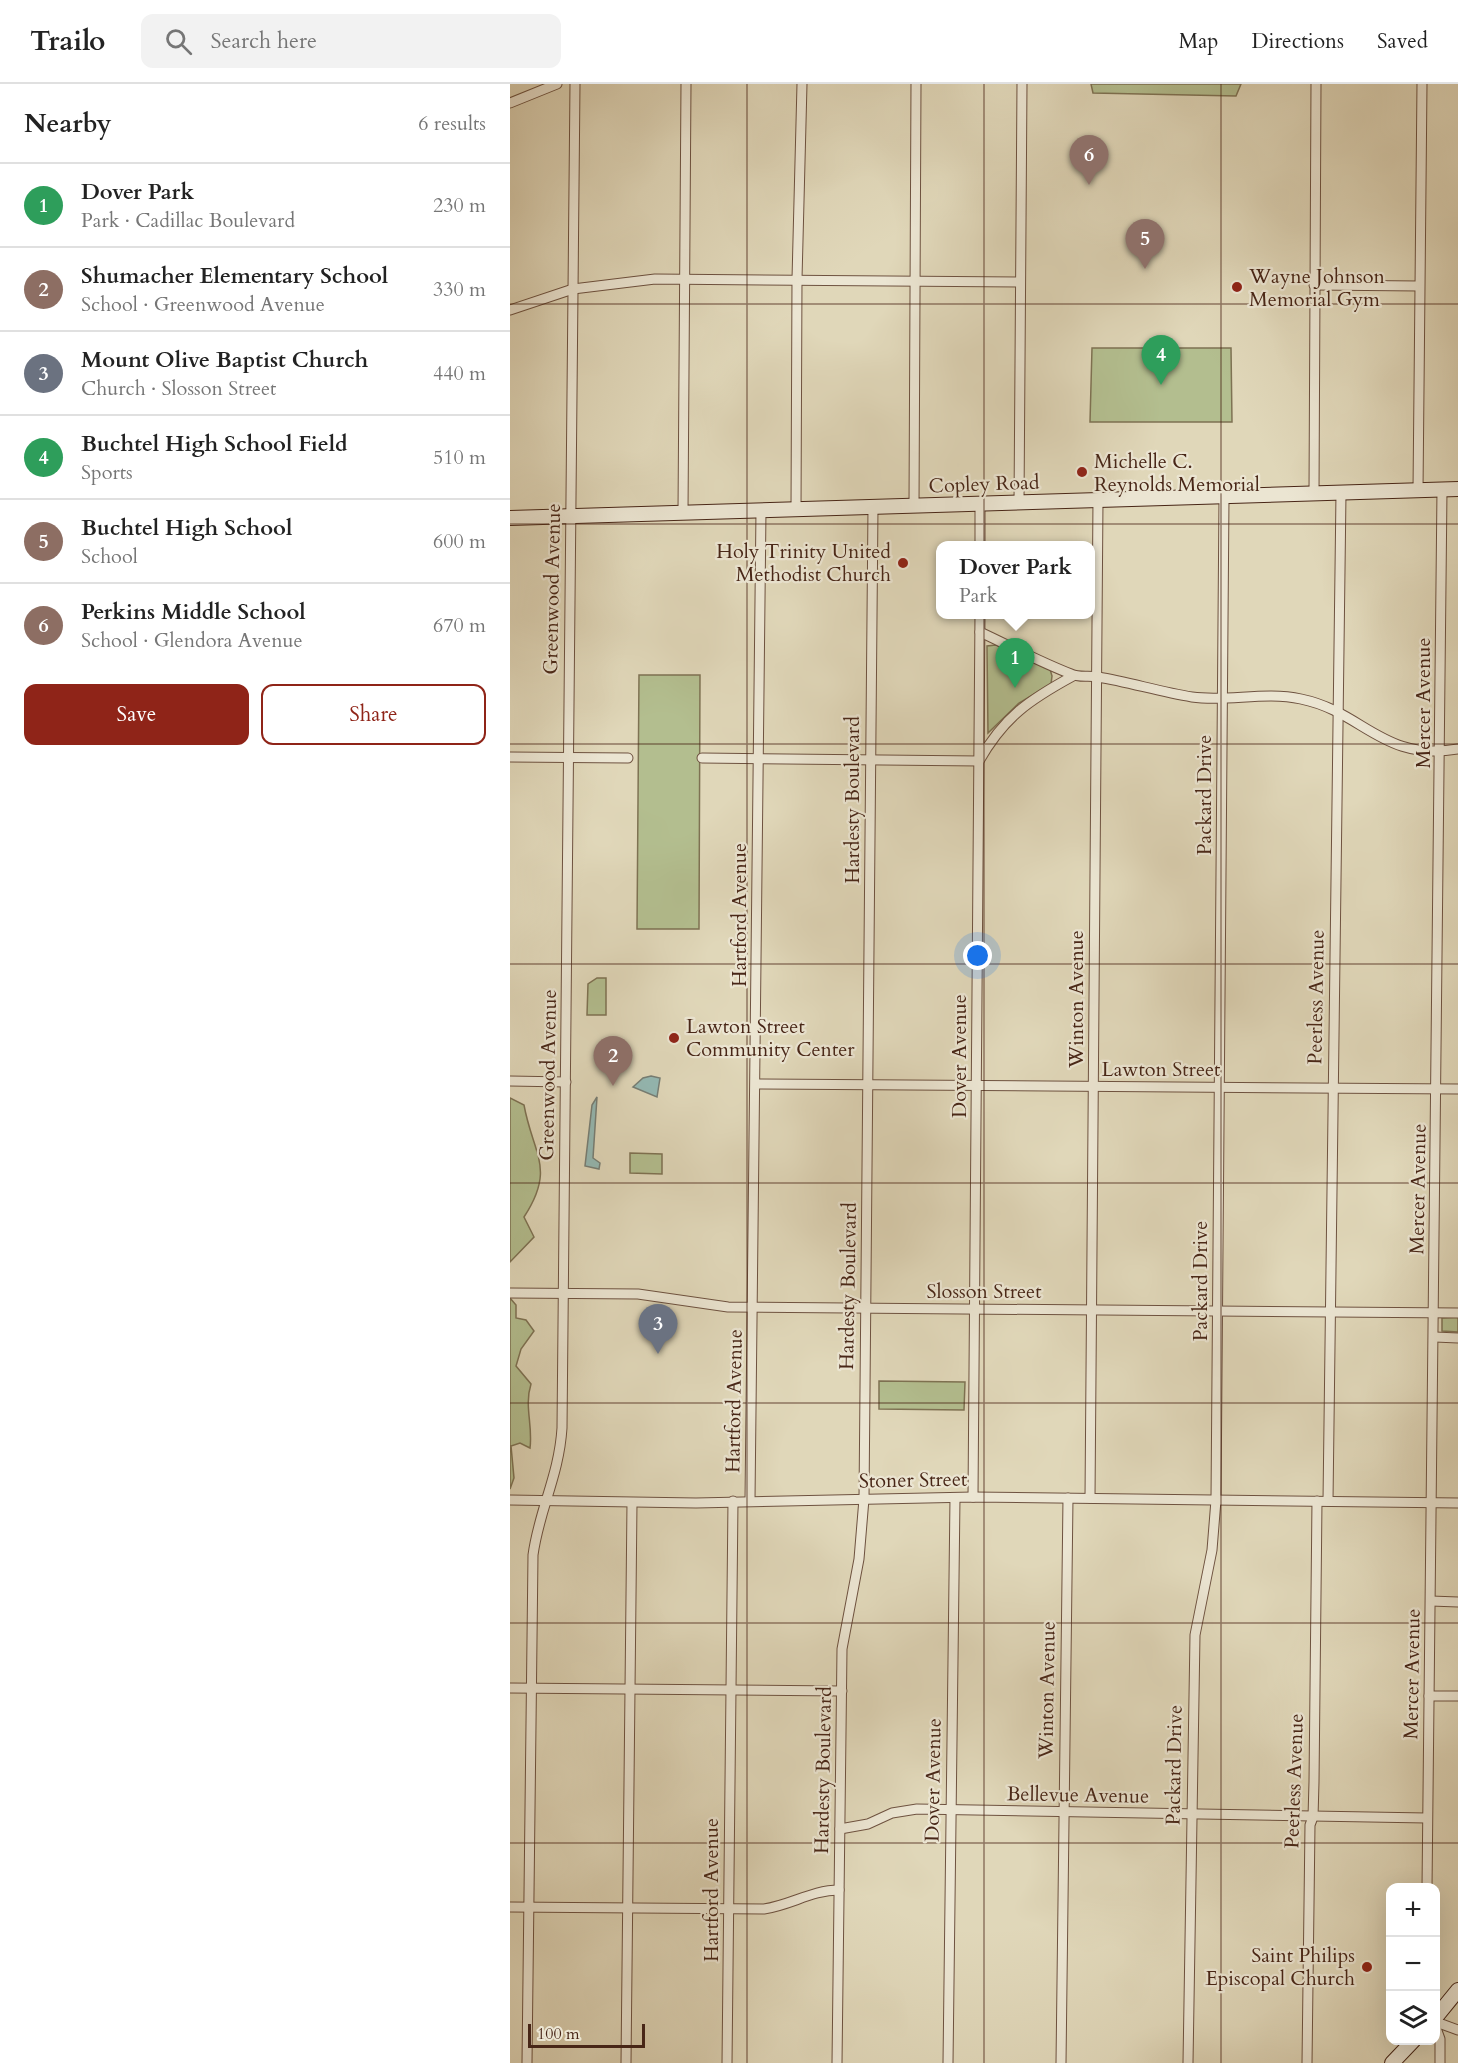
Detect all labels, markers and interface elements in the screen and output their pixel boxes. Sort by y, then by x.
search box [141,14,561,68]
text: Trailo [30,22,105,60]
icon: search [162,25,195,58]
text: Search here [210,26,317,56]
text: Map [1178,27,1218,56]
text: Directions [1251,27,1344,56]
text: Saved [1377,27,1428,56]
text: Nearby [24,106,112,141]
text: 6 results [418,110,486,137]
pin: 6 [1070,135,1108,185]
text: Dover Park [81,177,194,207]
text: 1 [38,192,49,219]
text: 230 m [433,192,486,219]
text: Park · Cadillac Boulevard [81,207,295,234]
pin: 5 [1126,220,1164,269]
text: Shumacher Elementary School [81,261,388,291]
place label: Wayne Johnson Memorial Gym [1248,263,1386,313]
text: 2 [38,276,49,303]
text: 330 m [433,276,486,303]
marker: Wayne Johnson Memorial Gym [1230,280,1244,294]
text: School · Greenwood Avenue [81,291,325,318]
pin: 4 [1142,336,1180,385]
text: Mount Olive Baptist Church [81,345,368,375]
text: 3 [38,360,49,387]
text: 440 m [433,360,486,387]
text: Church · Slosson Street [81,375,276,402]
text: Buchtel High School Field [81,429,348,459]
text: 4 [38,444,49,471]
text: 510 m [433,444,486,471]
place label: Michelle C. Reynolds Memorial [1094,448,1260,498]
text: Sports [81,459,133,486]
marker: Michelle C. Reynolds Memorial [1075,465,1089,479]
street label: Copley Road [928,469,1040,499]
street label: Greenwood Avenue [537,503,567,675]
text: Buchtel High School [81,513,292,543]
text: 5 [38,528,49,555]
text: 600 m [433,528,486,555]
place label: Holy Trinity United Methodist Church [716,538,891,588]
popup [936,541,1095,619]
text: School [81,543,138,570]
text: Dover Park [959,552,1072,582]
marker: Holy Trinity United Methodist Church [896,556,910,570]
text: Park [959,582,997,609]
text: Perkins Middle School [81,597,306,627]
text: 6 [38,612,49,639]
text: 670 m [433,612,486,639]
text: School · Glendora Avenue [81,627,303,654]
pin: 1 [996,638,1034,688]
street label: Mercer Avenue [1410,638,1437,768]
button: Save [24,684,249,745]
button: Share [261,684,486,745]
street label: Hardesty Boulevard [839,716,866,884]
street label: Packard Drive [1191,735,1218,855]
street label: Hartford Avenue [726,843,753,987]
street label: Peerless Avenue [1301,929,1331,1065]
street label: Winton Avenue [1063,930,1090,1069]
your location [963,941,992,970]
street label: Greenwood Avenue [533,989,563,1161]
street label: Dover Avenue [946,994,973,1118]
place label: Lawton Street Community Center [686,1013,855,1063]
marker: Lawton Street Community Center [667,1031,681,1045]
pin: 2 [594,1036,632,1086]
street label: Lawton Street [1102,1056,1221,1083]
street label: Mercer Avenue [1403,1123,1433,1255]
street label: Hardesty Boulevard [833,1202,863,1370]
street label: Packard Drive [1187,1221,1214,1341]
street label: Slosson Street [927,1278,1042,1305]
pin: 3 [638,1304,678,1354]
street label: Hartford Avenue [719,1329,749,1473]
street label: Stoner Street [859,1466,968,1494]
street label: Mercer Avenue [1397,1608,1427,1740]
street label: Winton Avenue [1032,1621,1062,1760]
street label: Hardesty Boulevard [808,1686,838,1854]
street label: Packard Drive [1159,1704,1189,1826]
street label: Peerless Avenue [1278,1713,1310,1849]
street label: Dover Avenue [918,1718,948,1842]
street label: Bellevue Avenue [1007,1780,1149,1810]
street label: Hartford Avenue [698,1818,725,1962]
map controls [1386,1883,1440,2045]
button: + [1386,1883,1440,1937]
button: − [1386,1937,1440,1991]
place label: Saint Philips Episcopal Church [1205,1942,1355,1992]
marker: Saint Philips Episcopal Church [1360,1960,1374,1974]
button: layers [1386,1991,1440,2045]
scale bar [528,2021,645,2048]
text: 100 m [537,2023,579,2045]

